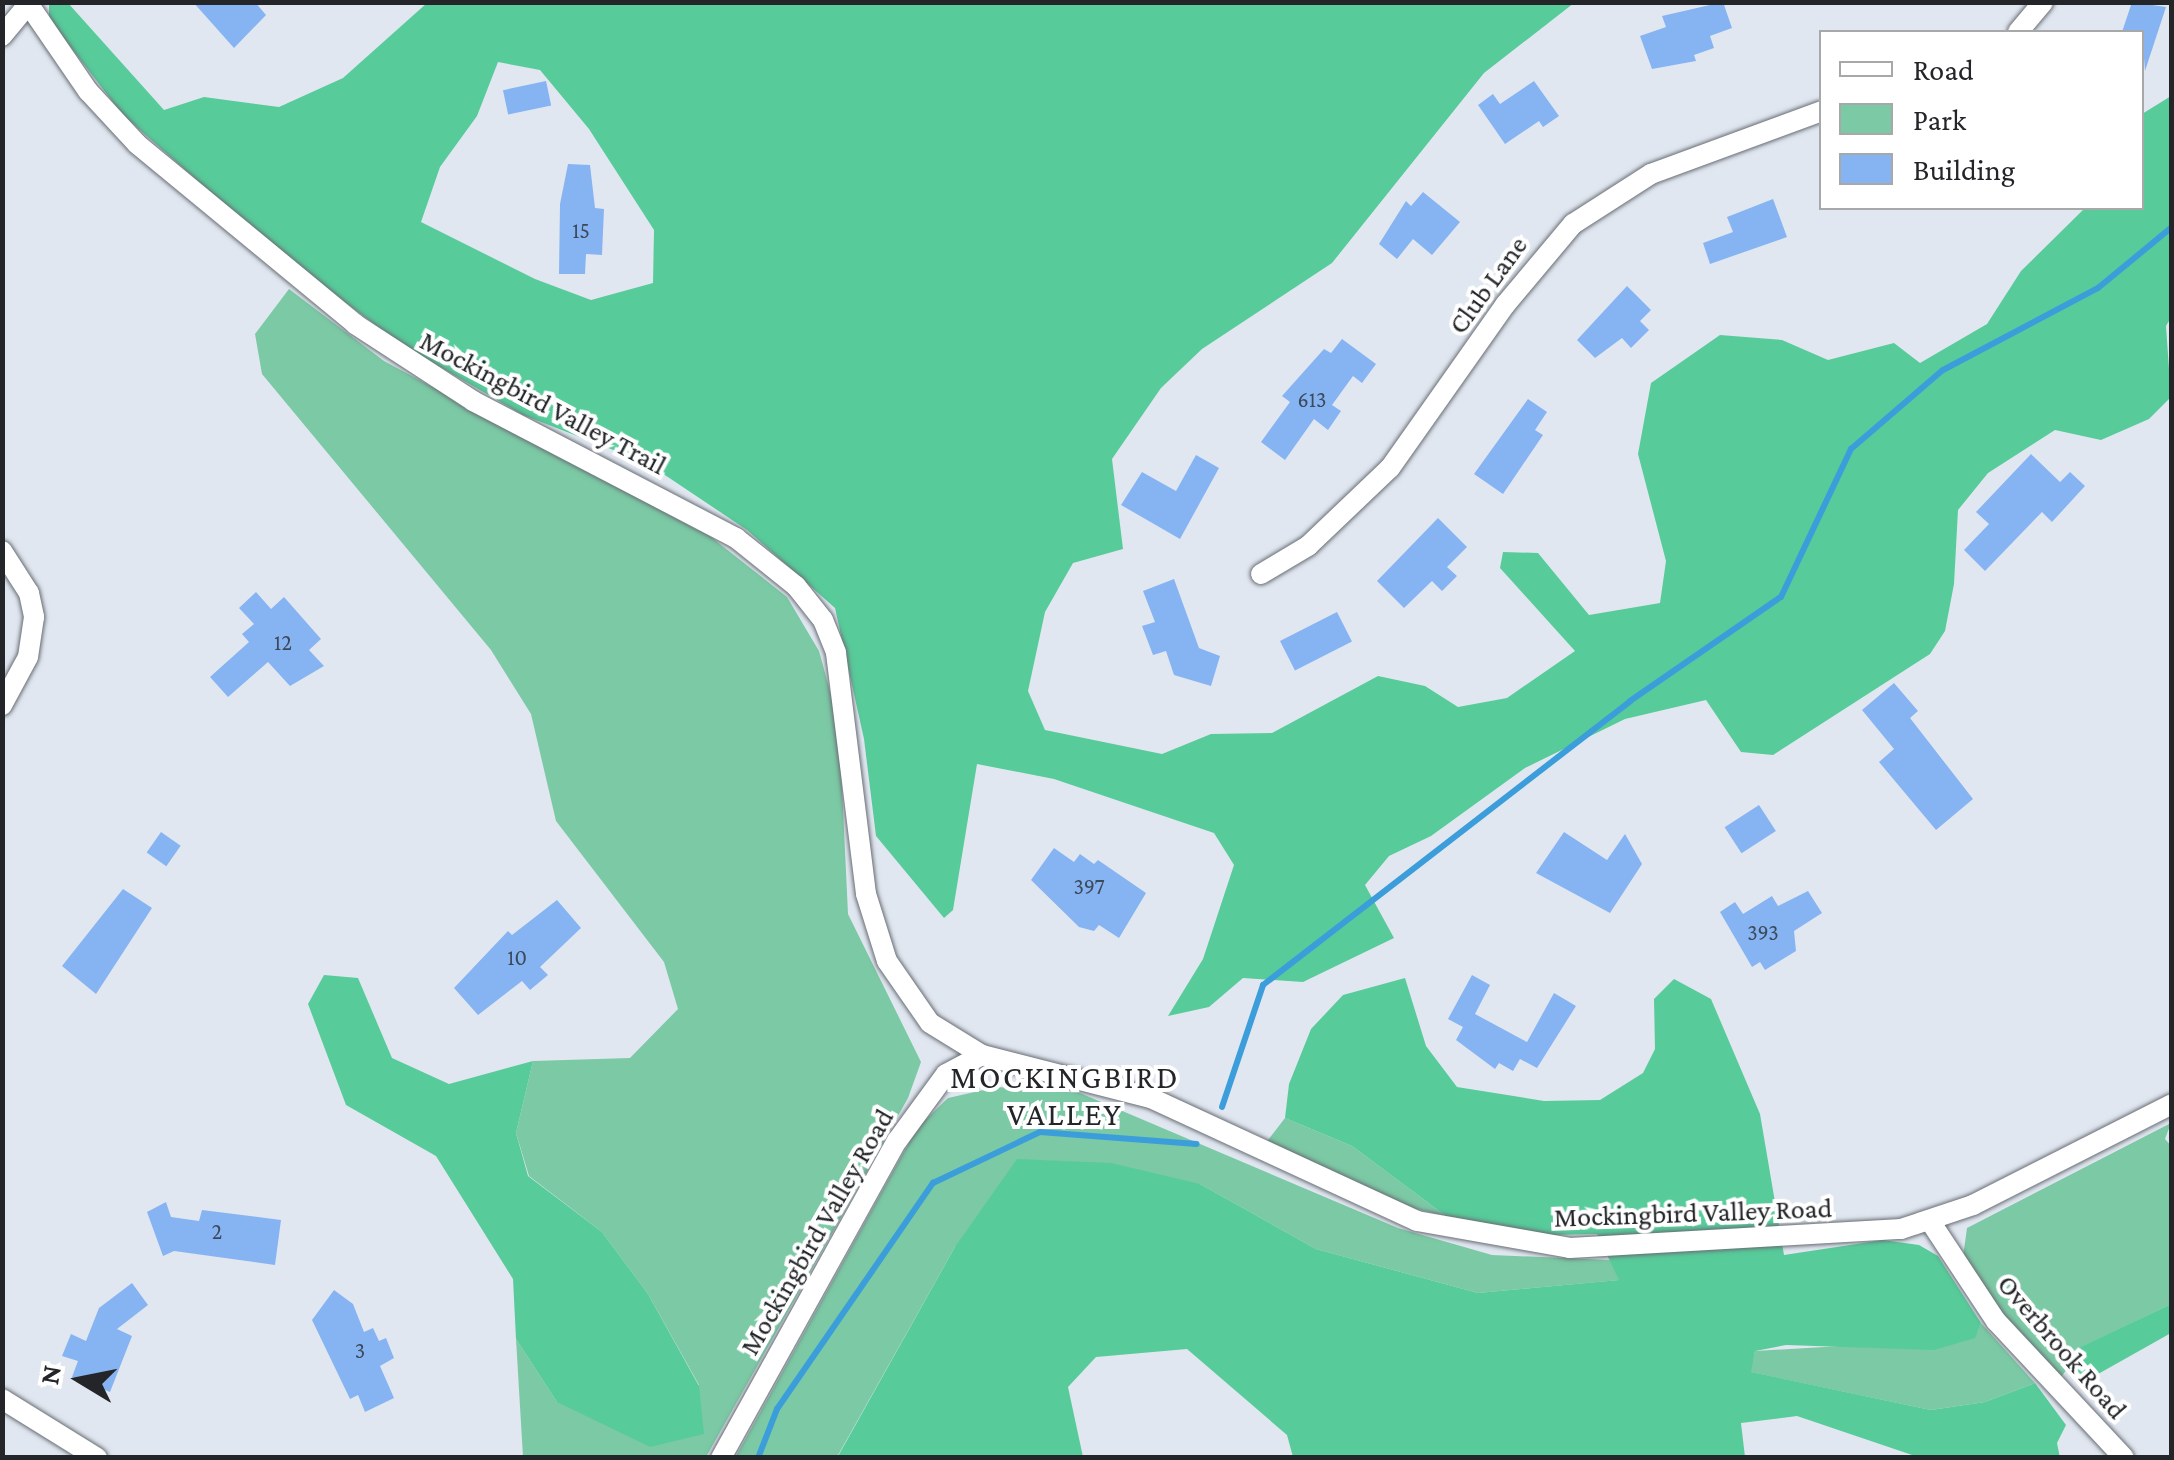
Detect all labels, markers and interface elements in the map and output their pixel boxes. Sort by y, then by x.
legend [1819,30,2144,210]
text: Road [1913,53,1974,86]
text: Park [1913,103,1966,136]
text: Building [1913,153,2015,186]
house number: 15 [572,218,590,244]
street label: Club Lane [1441,230,1535,340]
street label: Mockingbird Valley Trail [414,324,672,482]
house number: 613 [1298,387,1326,413]
house number: 12 [274,630,292,656]
house number: 397 [1073,874,1105,900]
house number: 393 [1747,920,1779,946]
house number: 10 [507,945,527,971]
district label: MOCKINGBIRD VALLEY [950,1059,1180,1134]
street label: Mockingbird Valley Road [733,1103,901,1361]
street label: Mockingbird Valley Road [1553,1191,1833,1235]
house number: 2 [212,1219,222,1245]
street label: Overbrook Road [1990,1268,2134,1426]
north arrow [30,1330,130,1430]
house number: 3 [355,1338,365,1364]
text: N [33,1363,67,1387]

